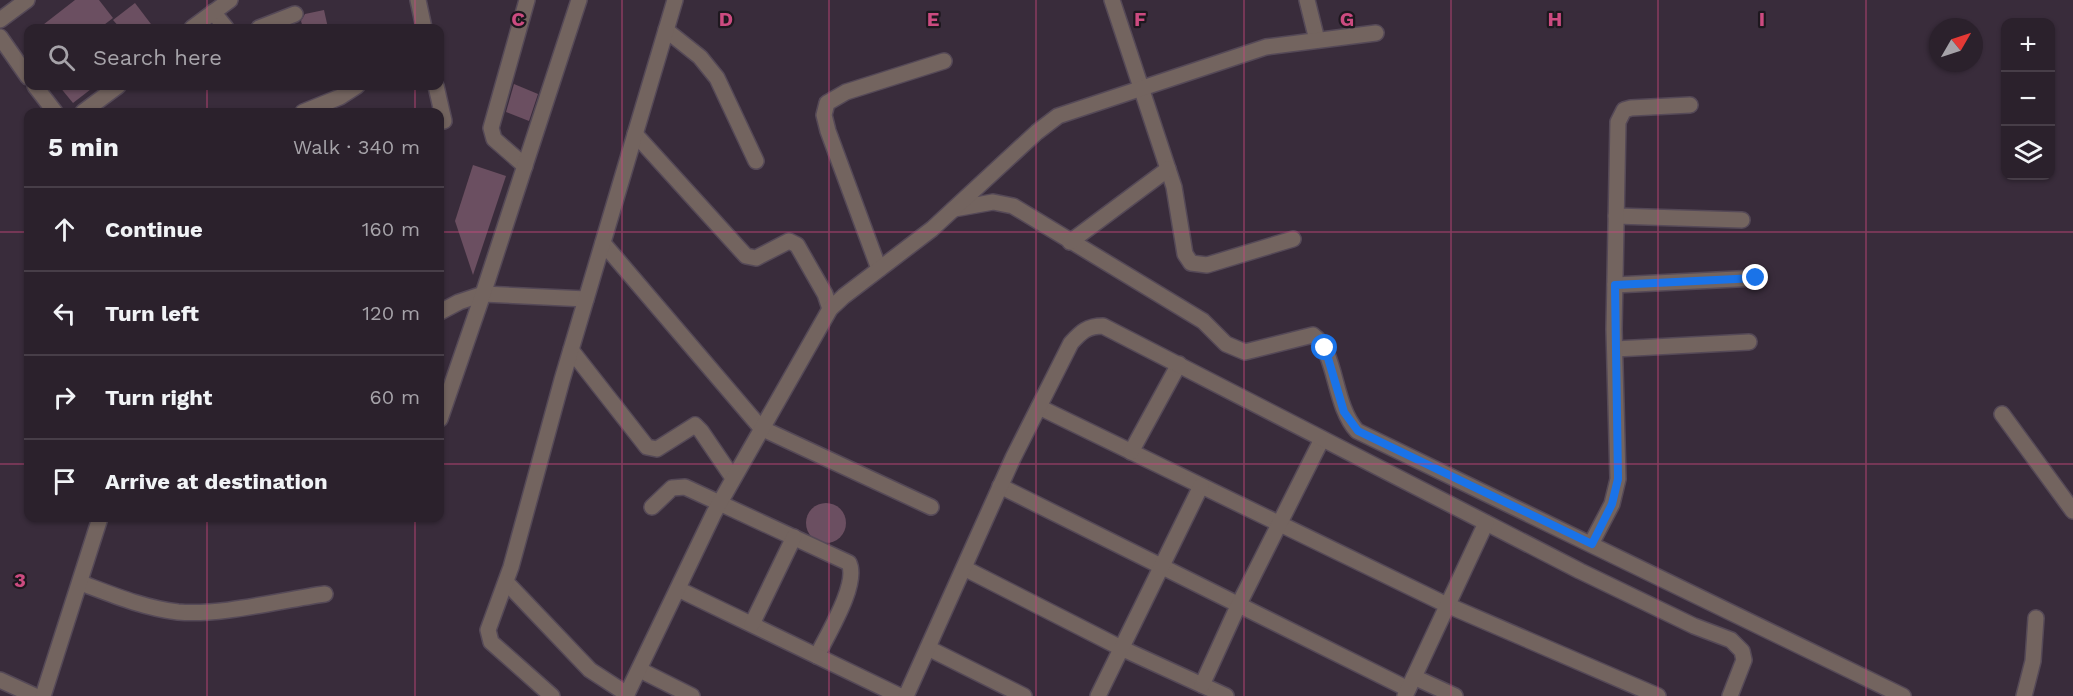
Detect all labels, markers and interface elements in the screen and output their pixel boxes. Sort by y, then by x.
text: C [511,7,525,31]
text: D [719,7,733,31]
text: E [927,7,939,31]
text: F [1134,7,1146,31]
text: G [1340,7,1354,31]
text: H [1548,7,1562,31]
text: I [1759,7,1765,31]
north arrow [1929,18,1983,72]
map controls [2001,18,2055,180]
button: + [2001,18,2055,72]
search box [24,24,444,90]
icon: search [45,41,78,74]
text: Search here [93,45,222,70]
button: − [2001,72,2055,126]
button: layers [2001,126,2055,180]
text: 5 min [48,132,119,162]
text: Walk · 340 m [293,135,420,159]
icon: ahead [48,213,81,246]
text: Continue [105,217,203,242]
text: 160 m [362,217,420,241]
route end [1742,264,1768,290]
icon: left [48,297,81,330]
text: Turn left [105,301,199,326]
text: 120 m [362,301,420,325]
route start [1311,334,1337,360]
icon: right [48,381,81,414]
text: Turn right [105,385,212,410]
text: 60 m [370,385,420,409]
icon: arrive [48,465,81,498]
text: Arrive at destination [105,469,328,494]
text: 3 [14,568,26,592]

